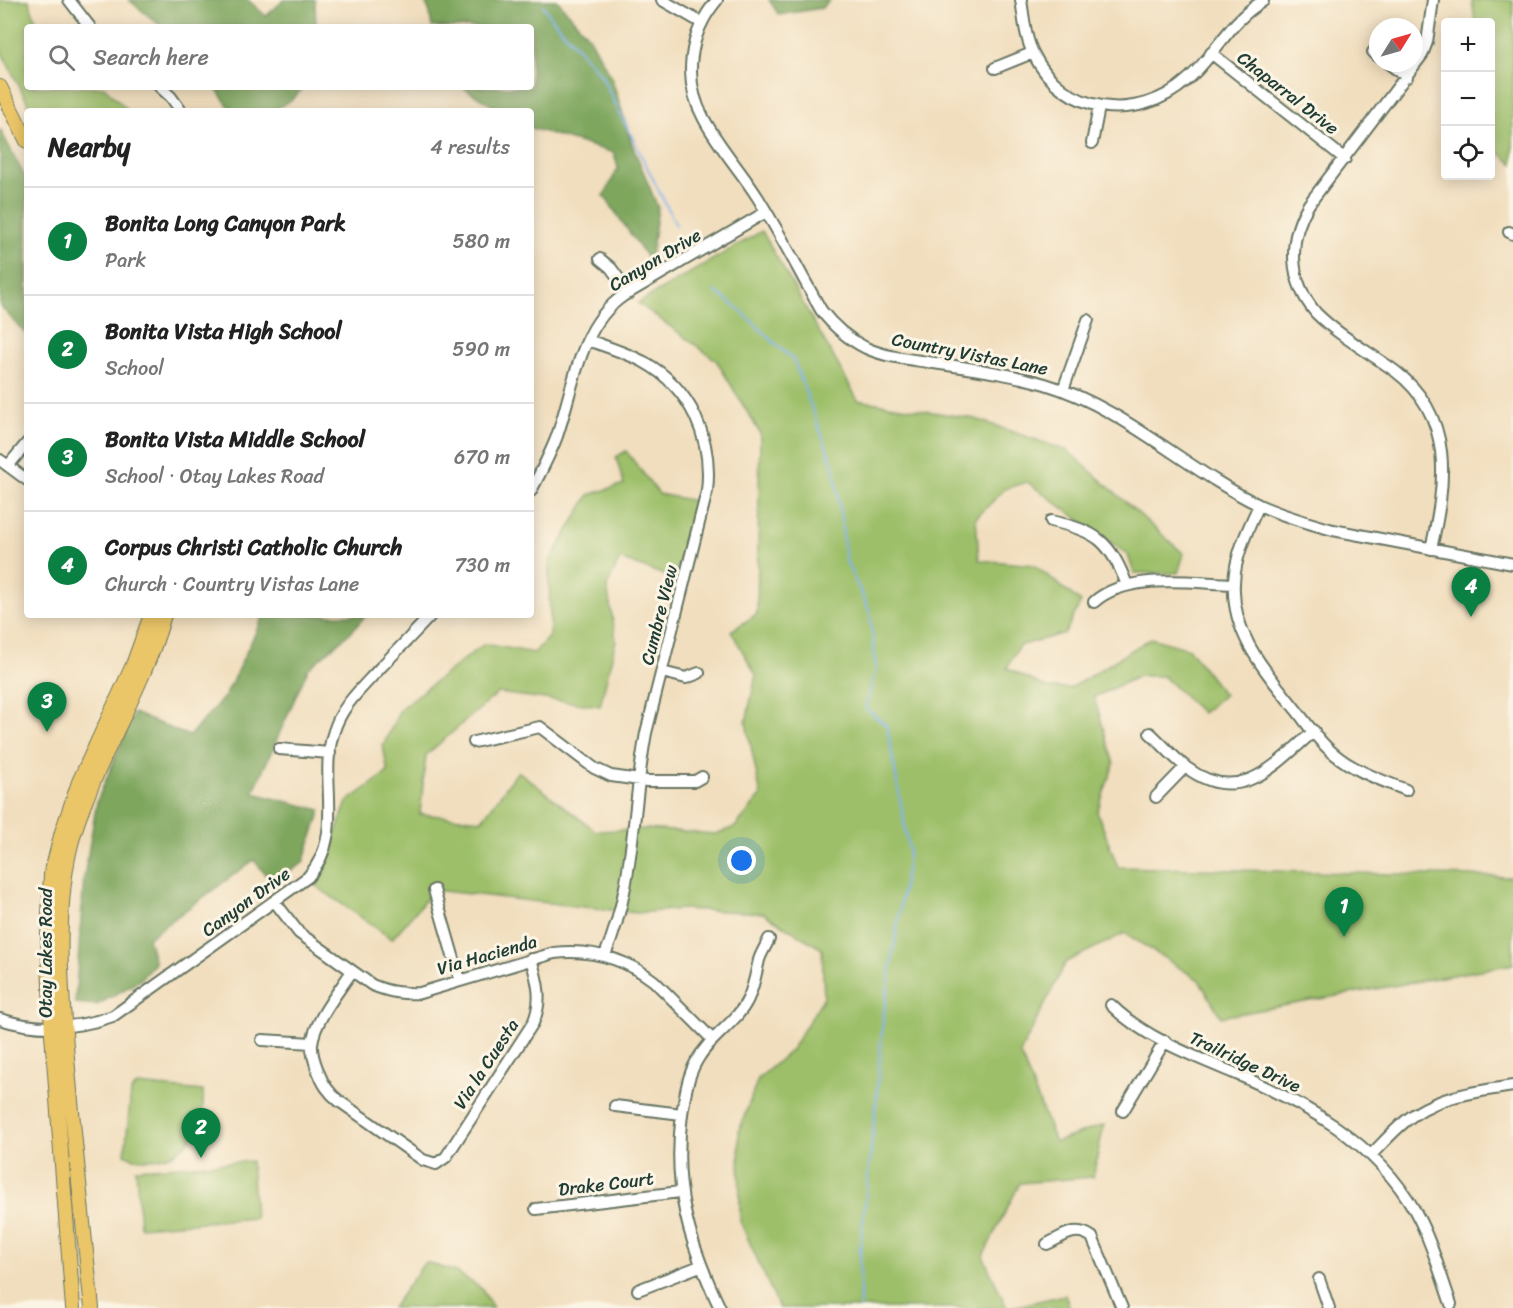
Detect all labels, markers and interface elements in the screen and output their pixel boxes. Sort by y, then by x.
north arrow [1369,18,1423,72]
map controls [1441,18,1495,180]
button: + [1441,18,1495,72]
search box [24,24,534,90]
text: Search here [93,38,209,77]
icon: search [45,41,78,74]
street label: Chaparral Drive [1230,43,1346,143]
button: − [1441,72,1495,126]
text: Nearby [48,124,130,170]
button: locate [1441,126,1495,180]
text: 4 results [430,130,510,165]
text: Bonita Long Canyon Park [105,204,346,243]
street label: Canyon Drive [602,220,708,300]
text: 1 [63,224,72,259]
text: 580 m [453,224,510,259]
text: Park [105,243,146,278]
text: Bonita Vista High School [105,312,342,351]
street label: Country Vistas Lane [889,323,1051,385]
text: 2 [62,332,73,367]
text: 590 m [452,332,510,367]
text: School [105,351,164,386]
text: Bonita Vista Middle School [105,420,365,459]
text: 3 [62,440,73,475]
text: 670 m [454,440,510,475]
text: School · Otay Lakes Road [105,459,324,494]
text: Corpus Christi Catholic Church [105,528,402,567]
text: 4 [61,548,74,583]
text: 730 m [454,548,510,583]
street label: Cumbre View [631,561,687,668]
text: Church · Country Vistas Lane [105,567,359,602]
pin: 4 [1452,568,1490,617]
pin: 3 [28,682,66,732]
your location [727,846,756,875]
street label: Canyon Drive [195,859,297,945]
street label: Otay Lakes Road [30,887,62,1018]
pin: 1 [1324,888,1364,937]
street label: Via Hacienda [433,925,541,985]
street label: Via la Cuesta [445,1012,527,1116]
street label: Trailridge Drive [1184,1022,1306,1102]
pin: 2 [182,1108,220,1158]
street label: Drake Court [557,1162,656,1206]

